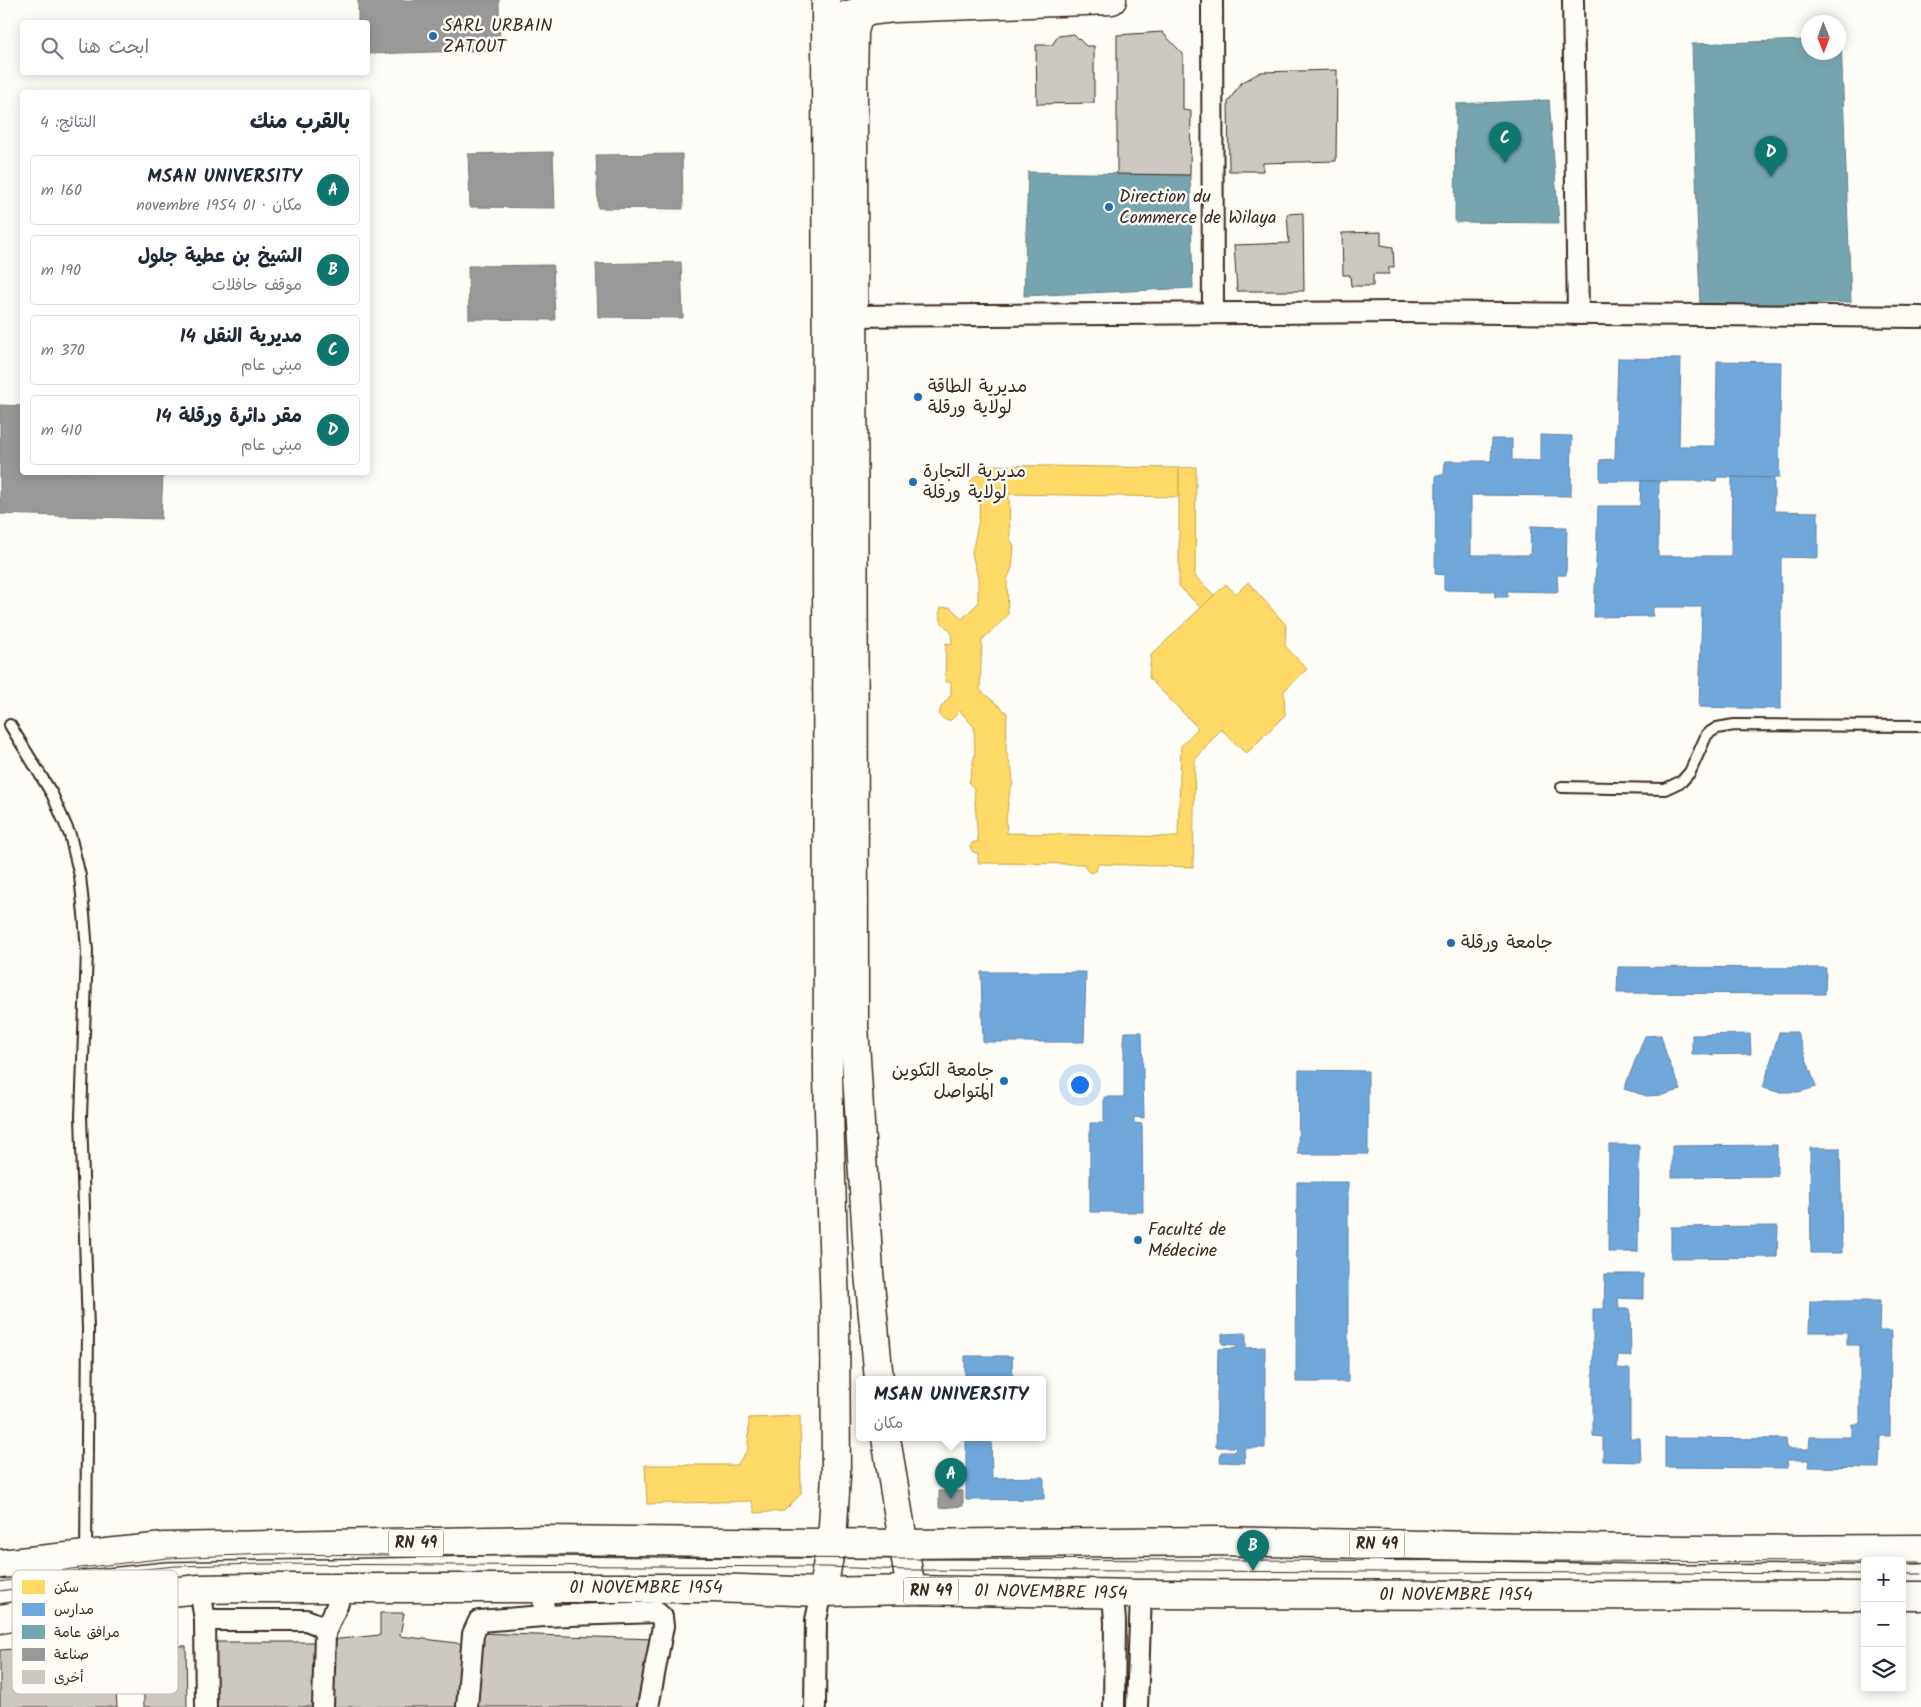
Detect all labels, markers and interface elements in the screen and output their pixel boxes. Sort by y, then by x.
place label: SARL URBAIN ZATOUT [443,12,553,62]
north arrow [1801,15,1846,60]
search box [20,20,370,75]
marker: SARL URBAIN ZATOUT [427,30,439,42]
text: ابحث هنا [78,33,149,63]
icon: search [38,34,66,62]
text: بالقرب منك [250,106,350,139]
text: النتائج: 4 [40,110,96,135]
pin: C [1489,122,1521,163]
pin: D [1755,136,1787,177]
text: MSAN UNIVERSITY [147,162,302,192]
text: 160 m [41,178,82,203]
text: A [328,178,338,203]
place label: Direction du Commerce de Wilaya [1119,183,1276,233]
text: مكان · 01 novembre 1954 [136,193,302,218]
marker: Direction du Commerce de Wilaya [1103,201,1115,213]
text: الشيخ بن عطية جلول [138,242,302,272]
text: 190 m [41,258,81,283]
text: B [328,258,338,283]
text: موقف حافلات [212,273,302,298]
text: مديرية النقل 14 [180,322,302,352]
text: 370 m [41,338,85,363]
text: C [328,338,338,363]
text: مبنى عام [241,353,302,378]
place label: مديرية الطاقة لولاية ورقلة [928,373,1027,423]
marker: مديرية الطاقة لولاية ورقلة [912,391,924,403]
text: مقر دائرة ورقلة 14 [155,402,302,432]
text: 410 m [41,418,82,443]
text: D [328,418,338,443]
text: مبنى عام [241,433,302,458]
place label: مديرية التجارة لولاية ورقلة [923,458,1026,508]
marker: مديرية التجارة لولاية ورقلة [907,476,919,488]
place label: جامعة ورقلة [1461,929,1553,958]
marker: جامعة ورقلة [1445,937,1457,949]
place label: جامعة التكوين المتواصل [892,1057,994,1107]
your location [1067,1072,1093,1098]
marker: جامعة التكوين المتواصل [998,1075,1010,1087]
place label: Faculté de Médecine [1148,1216,1226,1266]
marker: Faculté de Médecine [1132,1234,1144,1246]
popup [856,1376,1046,1441]
text: MSAN UNIVERSITY [874,1380,1028,1410]
text: مكان [874,1411,903,1436]
pin: A [935,1458,967,1499]
road number: RN 49 [388,1530,444,1556]
pin: B [1237,1530,1269,1571]
road number: RN 49 [1350,1530,1404,1558]
map controls [1861,1557,1906,1692]
button: + [1861,1557,1906,1602]
legend [12,1570,178,1694]
street label: 01 NOVEMBRE 1954 [569,1574,723,1603]
text: سكن [54,1577,79,1599]
street label: 01 NOVEMBRE 1954 [974,1577,1128,1609]
road number: RN 49 [904,1578,958,1604]
street label: 01 NOVEMBRE 1954 [1379,1581,1533,1610]
text: مدارس [54,1599,94,1621]
button: − [1861,1602,1906,1647]
text: مرافق عامة [54,1622,120,1644]
text: صناعة [54,1644,89,1666]
button: layers [1861,1647,1906,1692]
text: أخرى [54,1667,84,1689]

